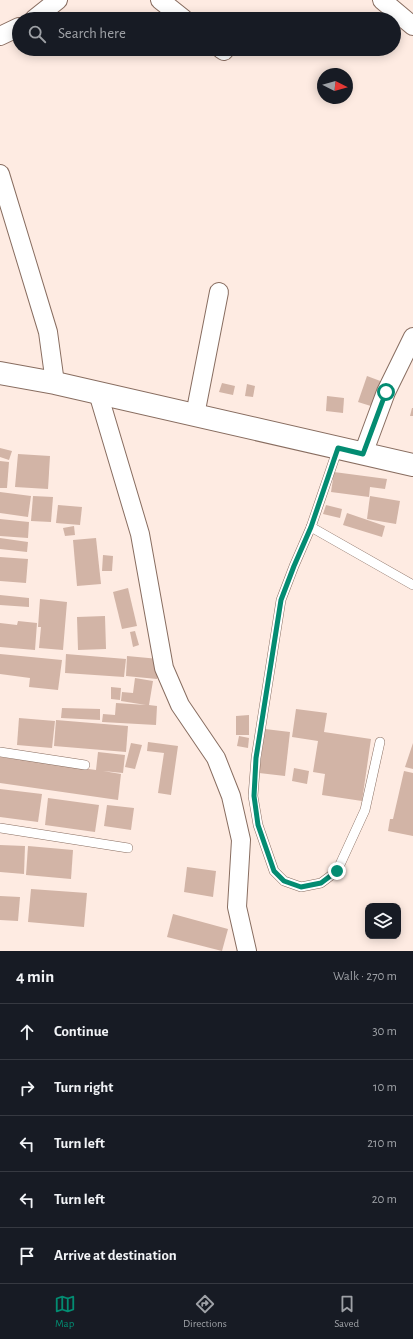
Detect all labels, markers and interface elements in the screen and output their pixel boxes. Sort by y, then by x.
search box [12,12,401,56]
icon: search [26,23,48,45]
text: Search here [58,26,126,41]
north arrow [317,68,353,104]
route start [377,383,395,401]
route end [328,862,346,880]
map controls [365,903,401,939]
button: layers [365,903,401,939]
text: 4 min [16,968,54,985]
text: Walk · 270 m [333,970,397,983]
icon: ahead [16,1021,38,1043]
text: Continue [54,1024,109,1039]
text: 30 m [372,1025,397,1038]
icon: right [16,1077,38,1099]
text: Turn right [54,1080,113,1095]
text: 10 m [373,1081,397,1094]
icon: left [16,1133,38,1155]
text: Turn left [54,1136,105,1151]
text: 210 m [367,1137,397,1150]
icon: left [16,1189,38,1211]
text: Turn left [54,1192,105,1207]
text: 20 m [372,1193,397,1206]
icon: arrive [16,1245,38,1267]
text: Arrive at destination [54,1248,177,1263]
tab: Map [54,1293,76,1330]
tab: Directions [183,1293,227,1330]
tab: Saved [334,1293,359,1330]

